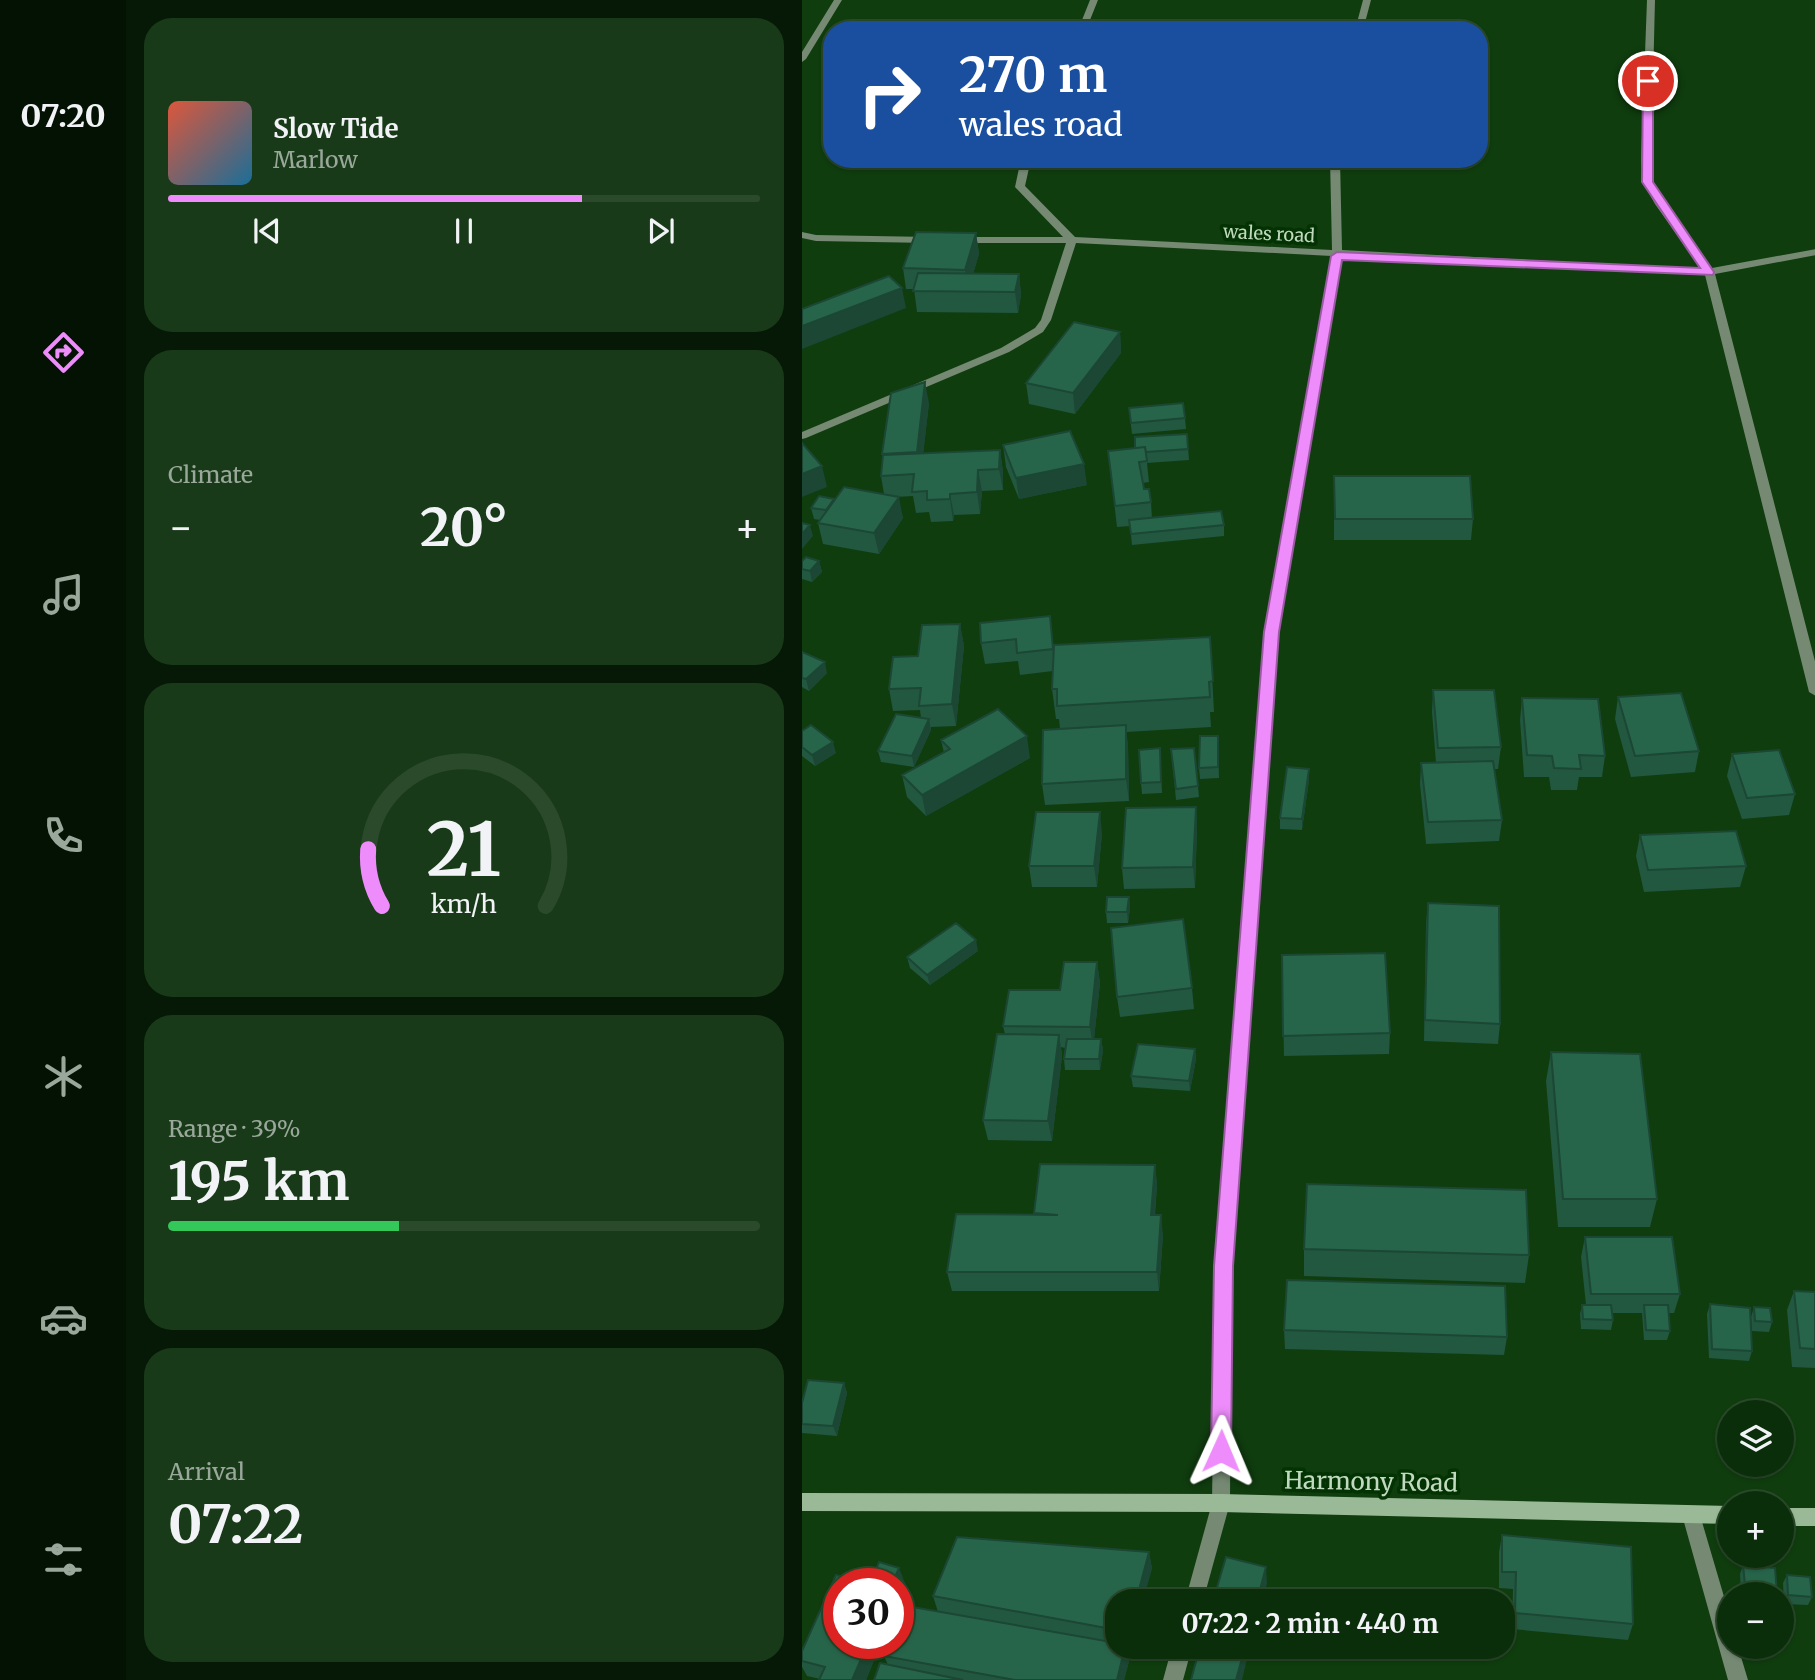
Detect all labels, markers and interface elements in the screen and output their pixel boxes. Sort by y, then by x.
text: 270 m [959,44,1107,105]
icon: right [844,49,935,140]
pin [1618,51,1678,111]
icon: arrive [1629,62,1667,100]
text: 07:20 [20,96,106,136]
text: wales road [959,105,1123,145]
text: Slow Tide [273,112,399,145]
text: Marlow [273,145,358,174]
icon: previous [248,212,286,250]
icon: pause [445,212,483,250]
icon: next [642,212,680,250]
street label: wales road [1221,220,1316,247]
icon: directions [39,328,88,377]
text: Climate [168,460,253,489]
text: 20° [420,495,508,560]
text: − [168,504,193,551]
text: + [735,504,760,551]
icon: music [39,570,88,619]
text: 21 [427,804,501,896]
icon: phone [39,811,88,860]
text: km/h [431,888,497,920]
icon: climate [39,1052,88,1101]
text: Range · 39% [168,1114,301,1143]
text: 195 km [168,1149,350,1214]
icon: car [39,1294,88,1343]
map controls [1717,1400,1794,1659]
button: layers [1717,1400,1794,1477]
position arrow [1184,1414,1258,1488]
text: Arrival [168,1457,245,1486]
street label: Harmony Road [1284,1464,1458,1499]
button: + [1717,1491,1794,1568]
text: 07:22 [168,1492,303,1557]
icon: filters [39,1535,88,1584]
speed limit sign: 30 [823,1568,914,1659]
button: − [1717,1582,1794,1659]
text: 07:22 · 2 min · 440 m [1181,1607,1439,1640]

